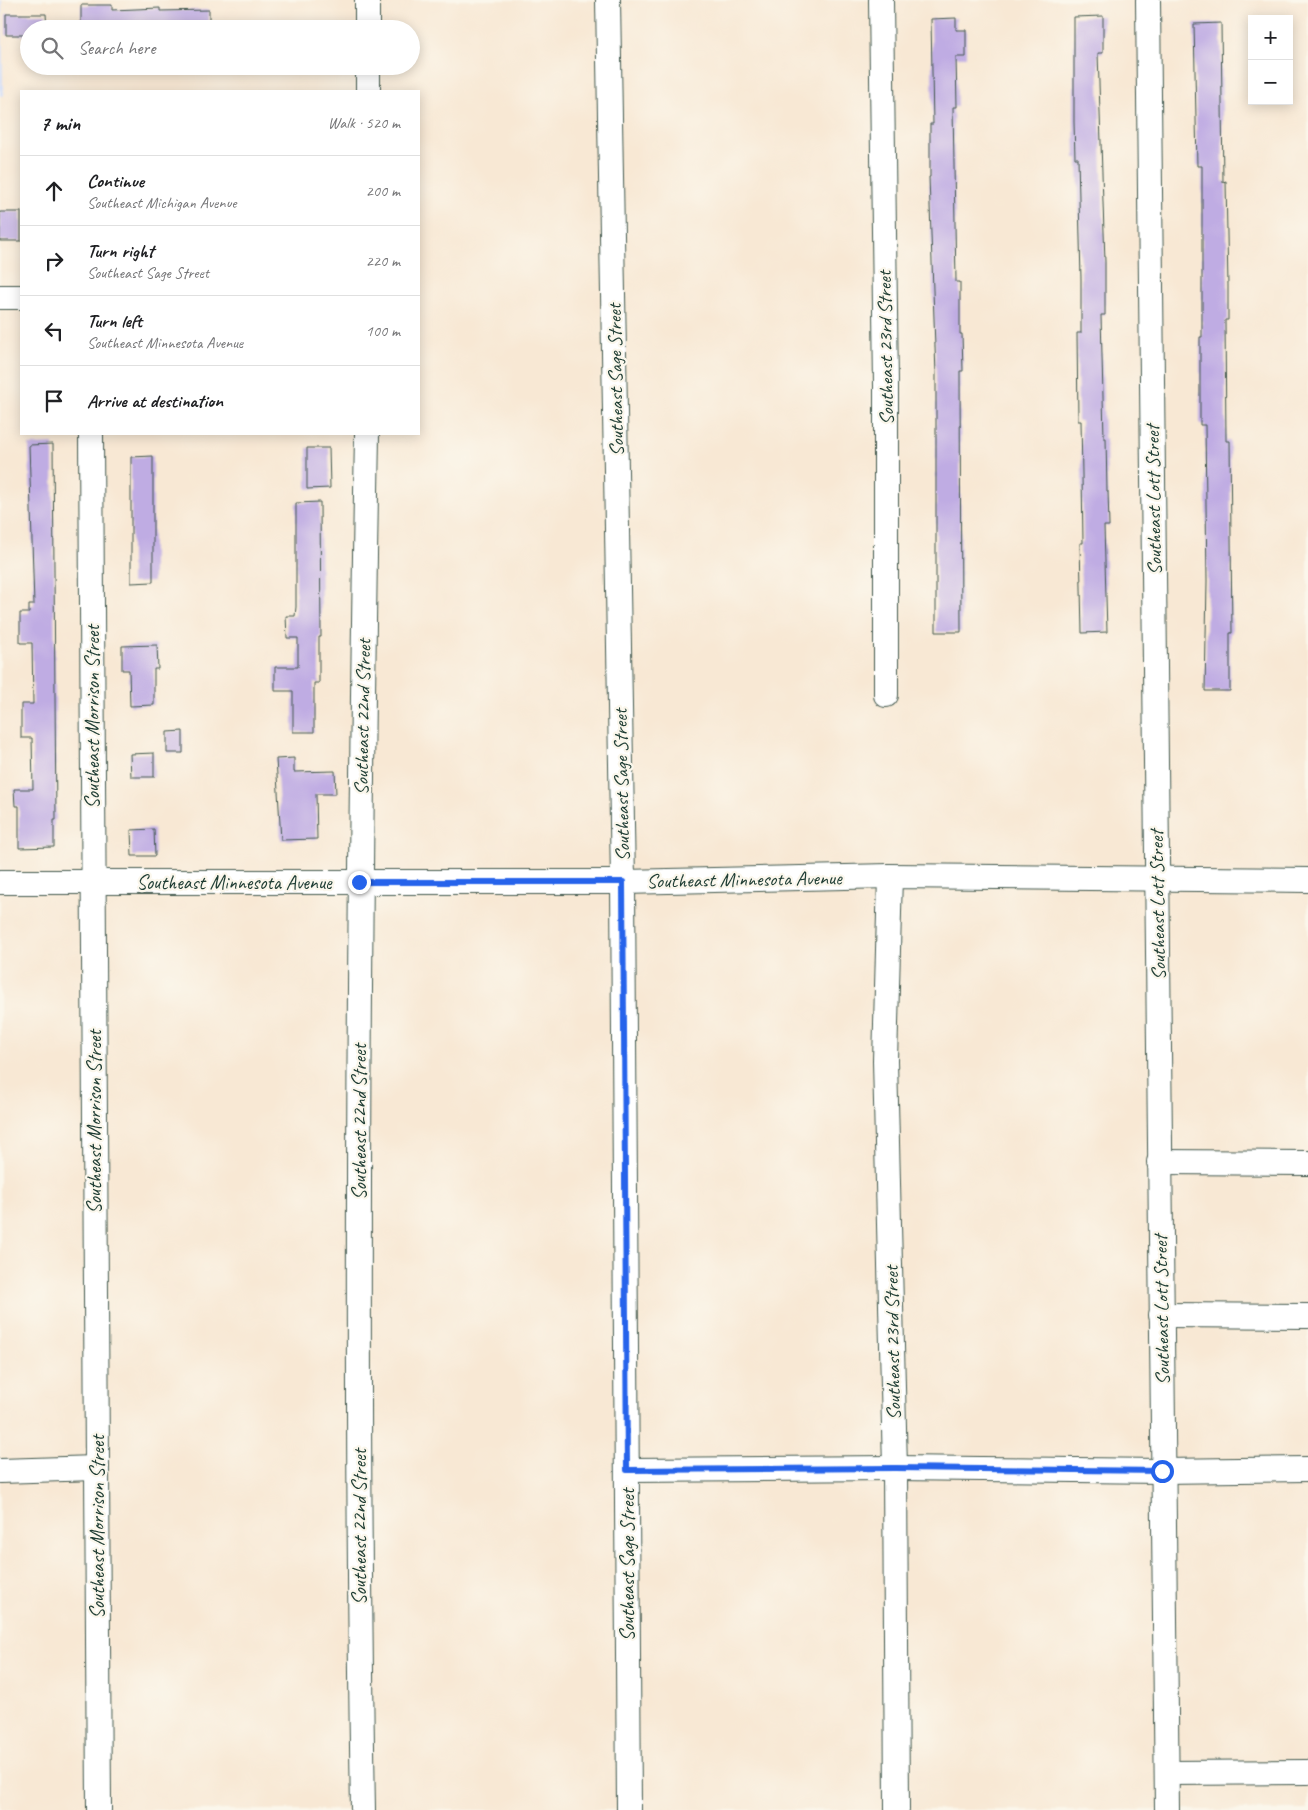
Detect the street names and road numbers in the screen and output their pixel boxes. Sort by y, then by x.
street label: Southeast 23rd Street [872,268,899,425]
street label: Southeast Sage Street [602,301,629,456]
street label: Southeast Lott Street [1140,421,1167,575]
street label: Southeast Morrison Street [80,623,105,809]
street label: Southeast 22nd Street [349,636,376,795]
street label: Southeast Sage Street [608,706,635,861]
street label: Southeast Lott Street [1144,826,1171,980]
street label: Southeast Minnesota Avenue [646,865,843,894]
street label: Southeast Minnesota Avenue [136,870,333,895]
street label: Southeast Morrison Street [82,1028,107,1214]
street label: Southeast 22nd Street [347,1042,372,1200]
street label: Southeast Lott Street [1148,1231,1175,1385]
street label: Southeast 23rd Street [879,1263,906,1420]
street label: Southeast Morrison Street [85,1433,110,1619]
street label: Southeast 22nd Street [347,1447,372,1605]
street label: Southeast Sage Street [615,1486,640,1641]

